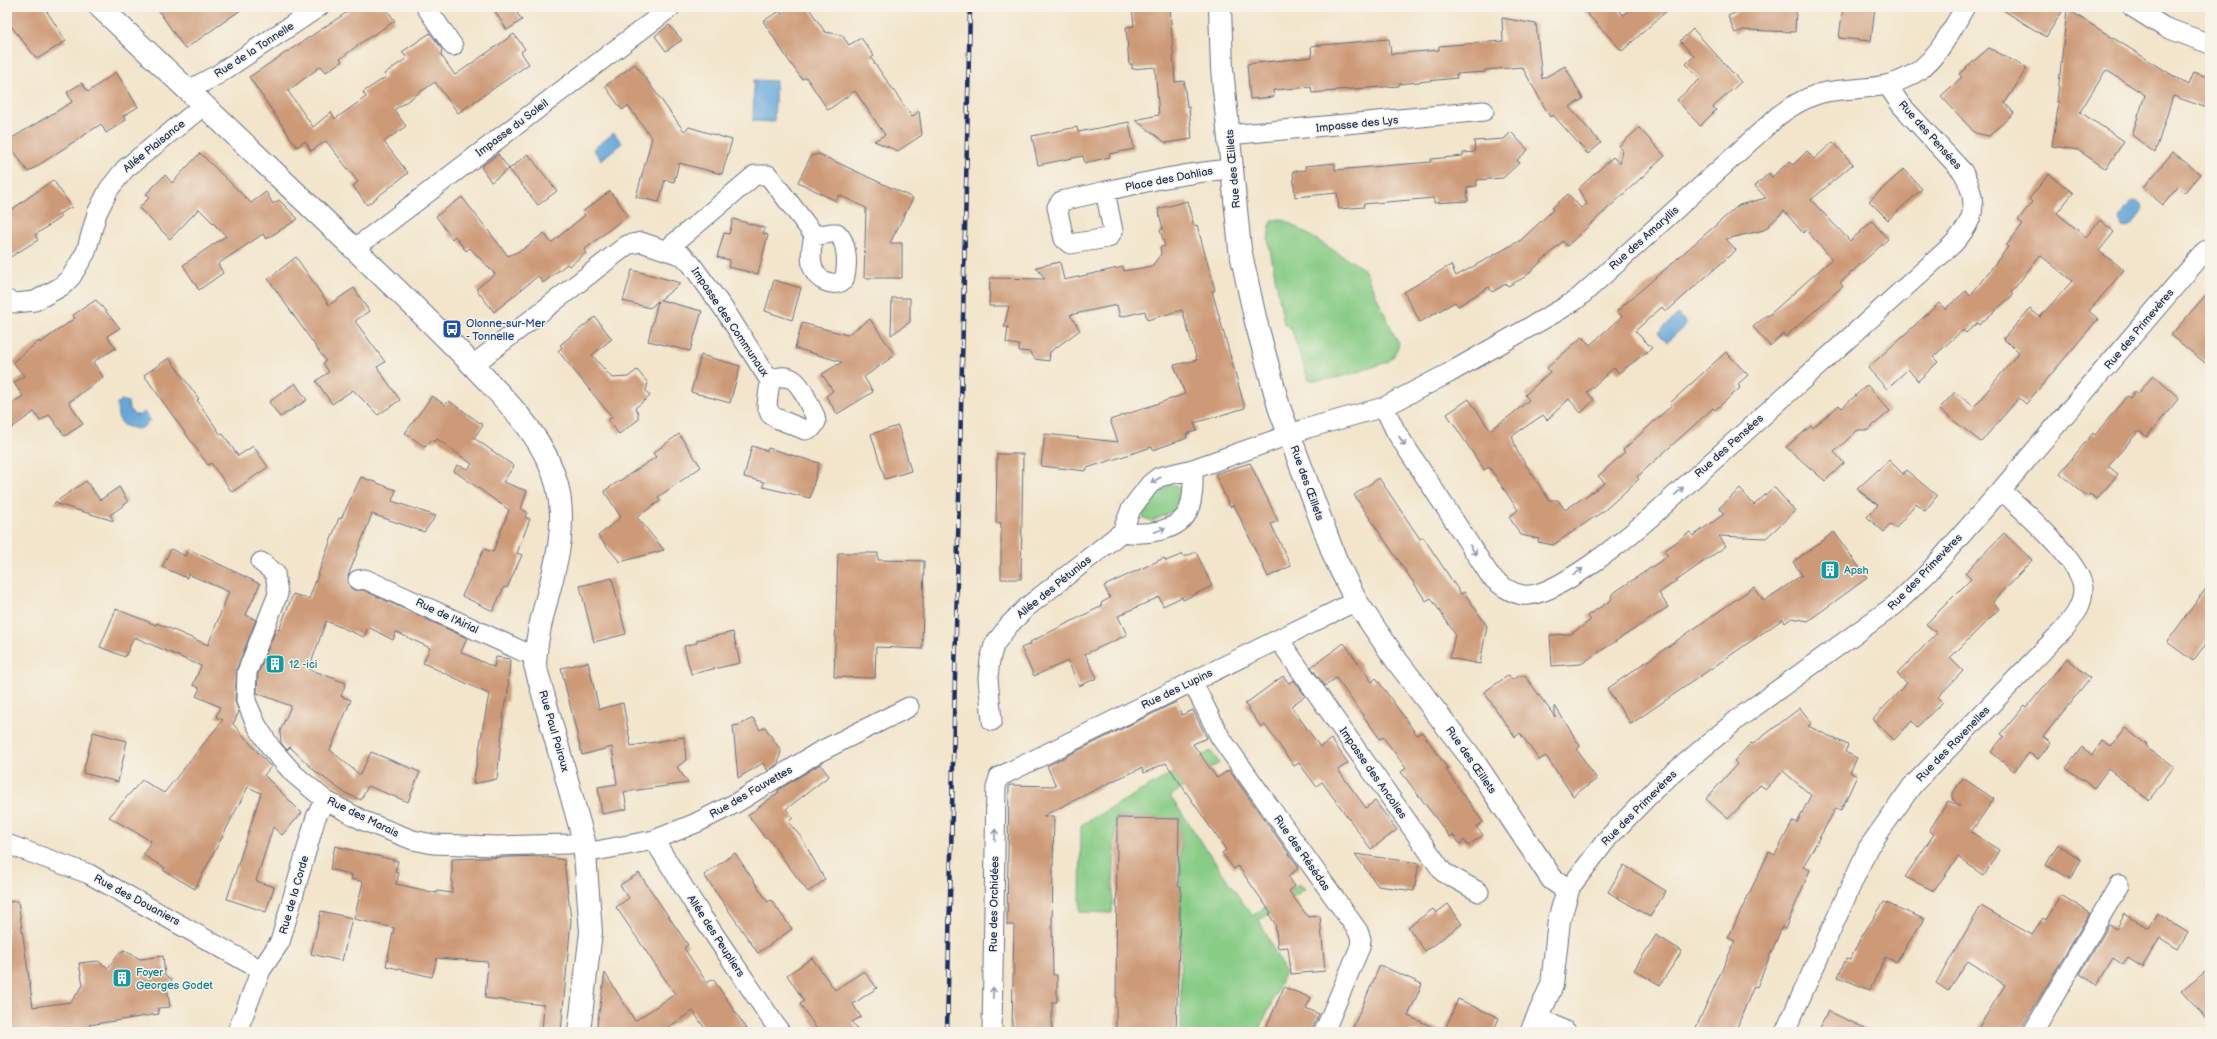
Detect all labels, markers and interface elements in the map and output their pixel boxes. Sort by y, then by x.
street label: Rue de la Tonnelle [212,19,297,81]
street label: Impasse du Soleil [473,96,551,160]
street label: Rue des Pensées [1896,98,1965,172]
street label: Impasse des Lys [1315,113,1399,135]
street label: Allée Plaisance [120,117,188,175]
street label: Rue des Œillets [1223,129,1243,209]
street label: Place des Dahlias [1124,164,1214,194]
street label: Rue des Amaryllis [1607,203,1682,273]
street label: Impasse des Communaux [689,265,771,379]
street label: Rue des Primevères [2101,286,2177,372]
place label: Olonne-sur-Mer - Tonnelle [466,317,546,343]
bus stop icon: Olonne-sur-Mer - Tonnelle [441,318,463,340]
street label: Rue des Pensées [1692,411,1766,480]
one-way arrow [1399,435,1407,447]
street label: Rue des Œillets [1287,444,1327,523]
one-way arrow [1150,476,1162,484]
one-way arrow [1674,486,1684,496]
one-way arrow [1154,525,1166,533]
street label: Rue des Primevères [1885,531,1965,613]
one-way arrow [1470,544,1478,556]
street label: Allée des Pétunias [1014,553,1094,621]
building icon: Apsh [1819,559,1841,581]
place label: Apsh [1844,564,1869,577]
one-way arrow [1572,568,1583,576]
street label: Rue de l'Airial [413,596,481,636]
building icon: 12 -ici [264,653,286,675]
place label: 12 -ici [289,658,317,671]
street label: Rue des Lupins [1139,666,1215,712]
street label: Rue Paul Poiroux [536,689,572,773]
street label: Rue des Ravenelles [1914,703,1993,784]
street label: Rue des Œillets [1443,724,1499,797]
street label: Impasse des Ancolies [1336,725,1410,822]
street label: Rue des Fauvettes [707,763,795,821]
street label: Rue des Primevères [1599,767,1680,848]
street label: Rue des Marais [325,794,402,840]
street label: Rue des Résédas [1271,813,1333,894]
one-way arrow [991,829,999,842]
street label: Rue de la Corde [277,854,312,936]
street label: Rue des Orchidées [987,855,1001,952]
street label: Rue des Douaniers [92,872,183,928]
street label: Allée des Peupliers [685,892,748,980]
place label: Foyer Georges Godet [136,966,213,992]
building icon: Foyer Georges Godet [111,967,133,989]
one-way arrow [989,987,997,1000]

